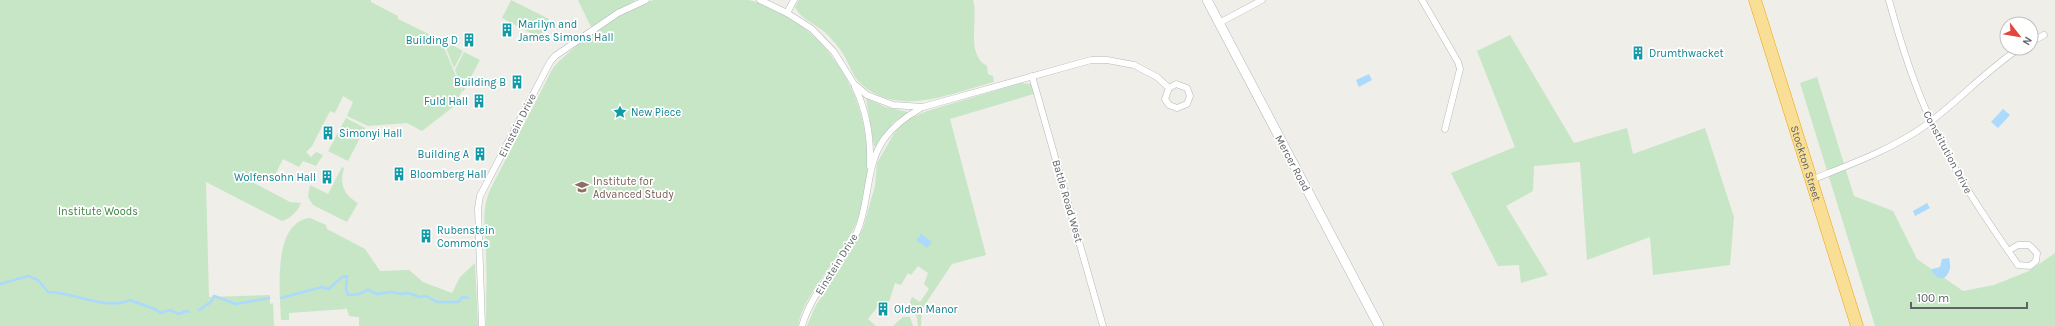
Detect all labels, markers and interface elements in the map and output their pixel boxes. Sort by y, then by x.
north arrow [1999,16,2039,56]
place label: Marilyn and James Simons Hall [518,18,614,44]
building icon: Marilyn and James Simons Hall [499,22,515,38]
building icon: Building D [461,32,477,48]
place label: Building D [406,34,458,47]
text: N [2020,34,2035,48]
building icon: Drumthwacket [1630,45,1646,61]
place label: Drumthwacket [1649,47,1724,60]
building icon: Building B [509,74,525,90]
place label: Building B [454,76,506,89]
street label: Einstein Drive [496,91,539,159]
building icon: Fuld Hall [471,93,487,109]
place label: Fuld Hall [424,95,468,108]
place icon: New Piece [612,104,628,120]
place label: New Piece [631,106,681,119]
street label: Constitution Drive [1920,109,1975,196]
street label: Stockton Street [1788,124,1823,203]
building icon: Simonyi Hall [320,125,336,141]
place label: Simonyi Hall [339,127,402,140]
street label: Mercer Road [1272,133,1313,194]
building icon: Building A [472,146,488,162]
place label: Building A [418,148,470,161]
street label: Battle Road West [1049,158,1086,244]
building icon: Bloomberg Hall [391,166,407,182]
place label: Bloomberg Hall [410,168,487,181]
building icon: Wolfensohn Hall [319,169,335,185]
place label: Wolfensohn Hall [234,171,316,184]
place label: Institute for Advanced Study [593,175,674,201]
school or university icon: Institute for Advanced Study [574,179,590,195]
park label: Institute Woods [58,205,138,218]
place label: Rubenstein Commons [437,224,495,250]
building icon: Rubenstein Commons [418,228,434,244]
street label: Einstein Drive [812,231,861,297]
scale bar [1911,284,2027,310]
text: 100 m [1917,291,1949,305]
building icon: Olden Manor [875,301,891,317]
place label: Olden Manor [894,303,958,316]

